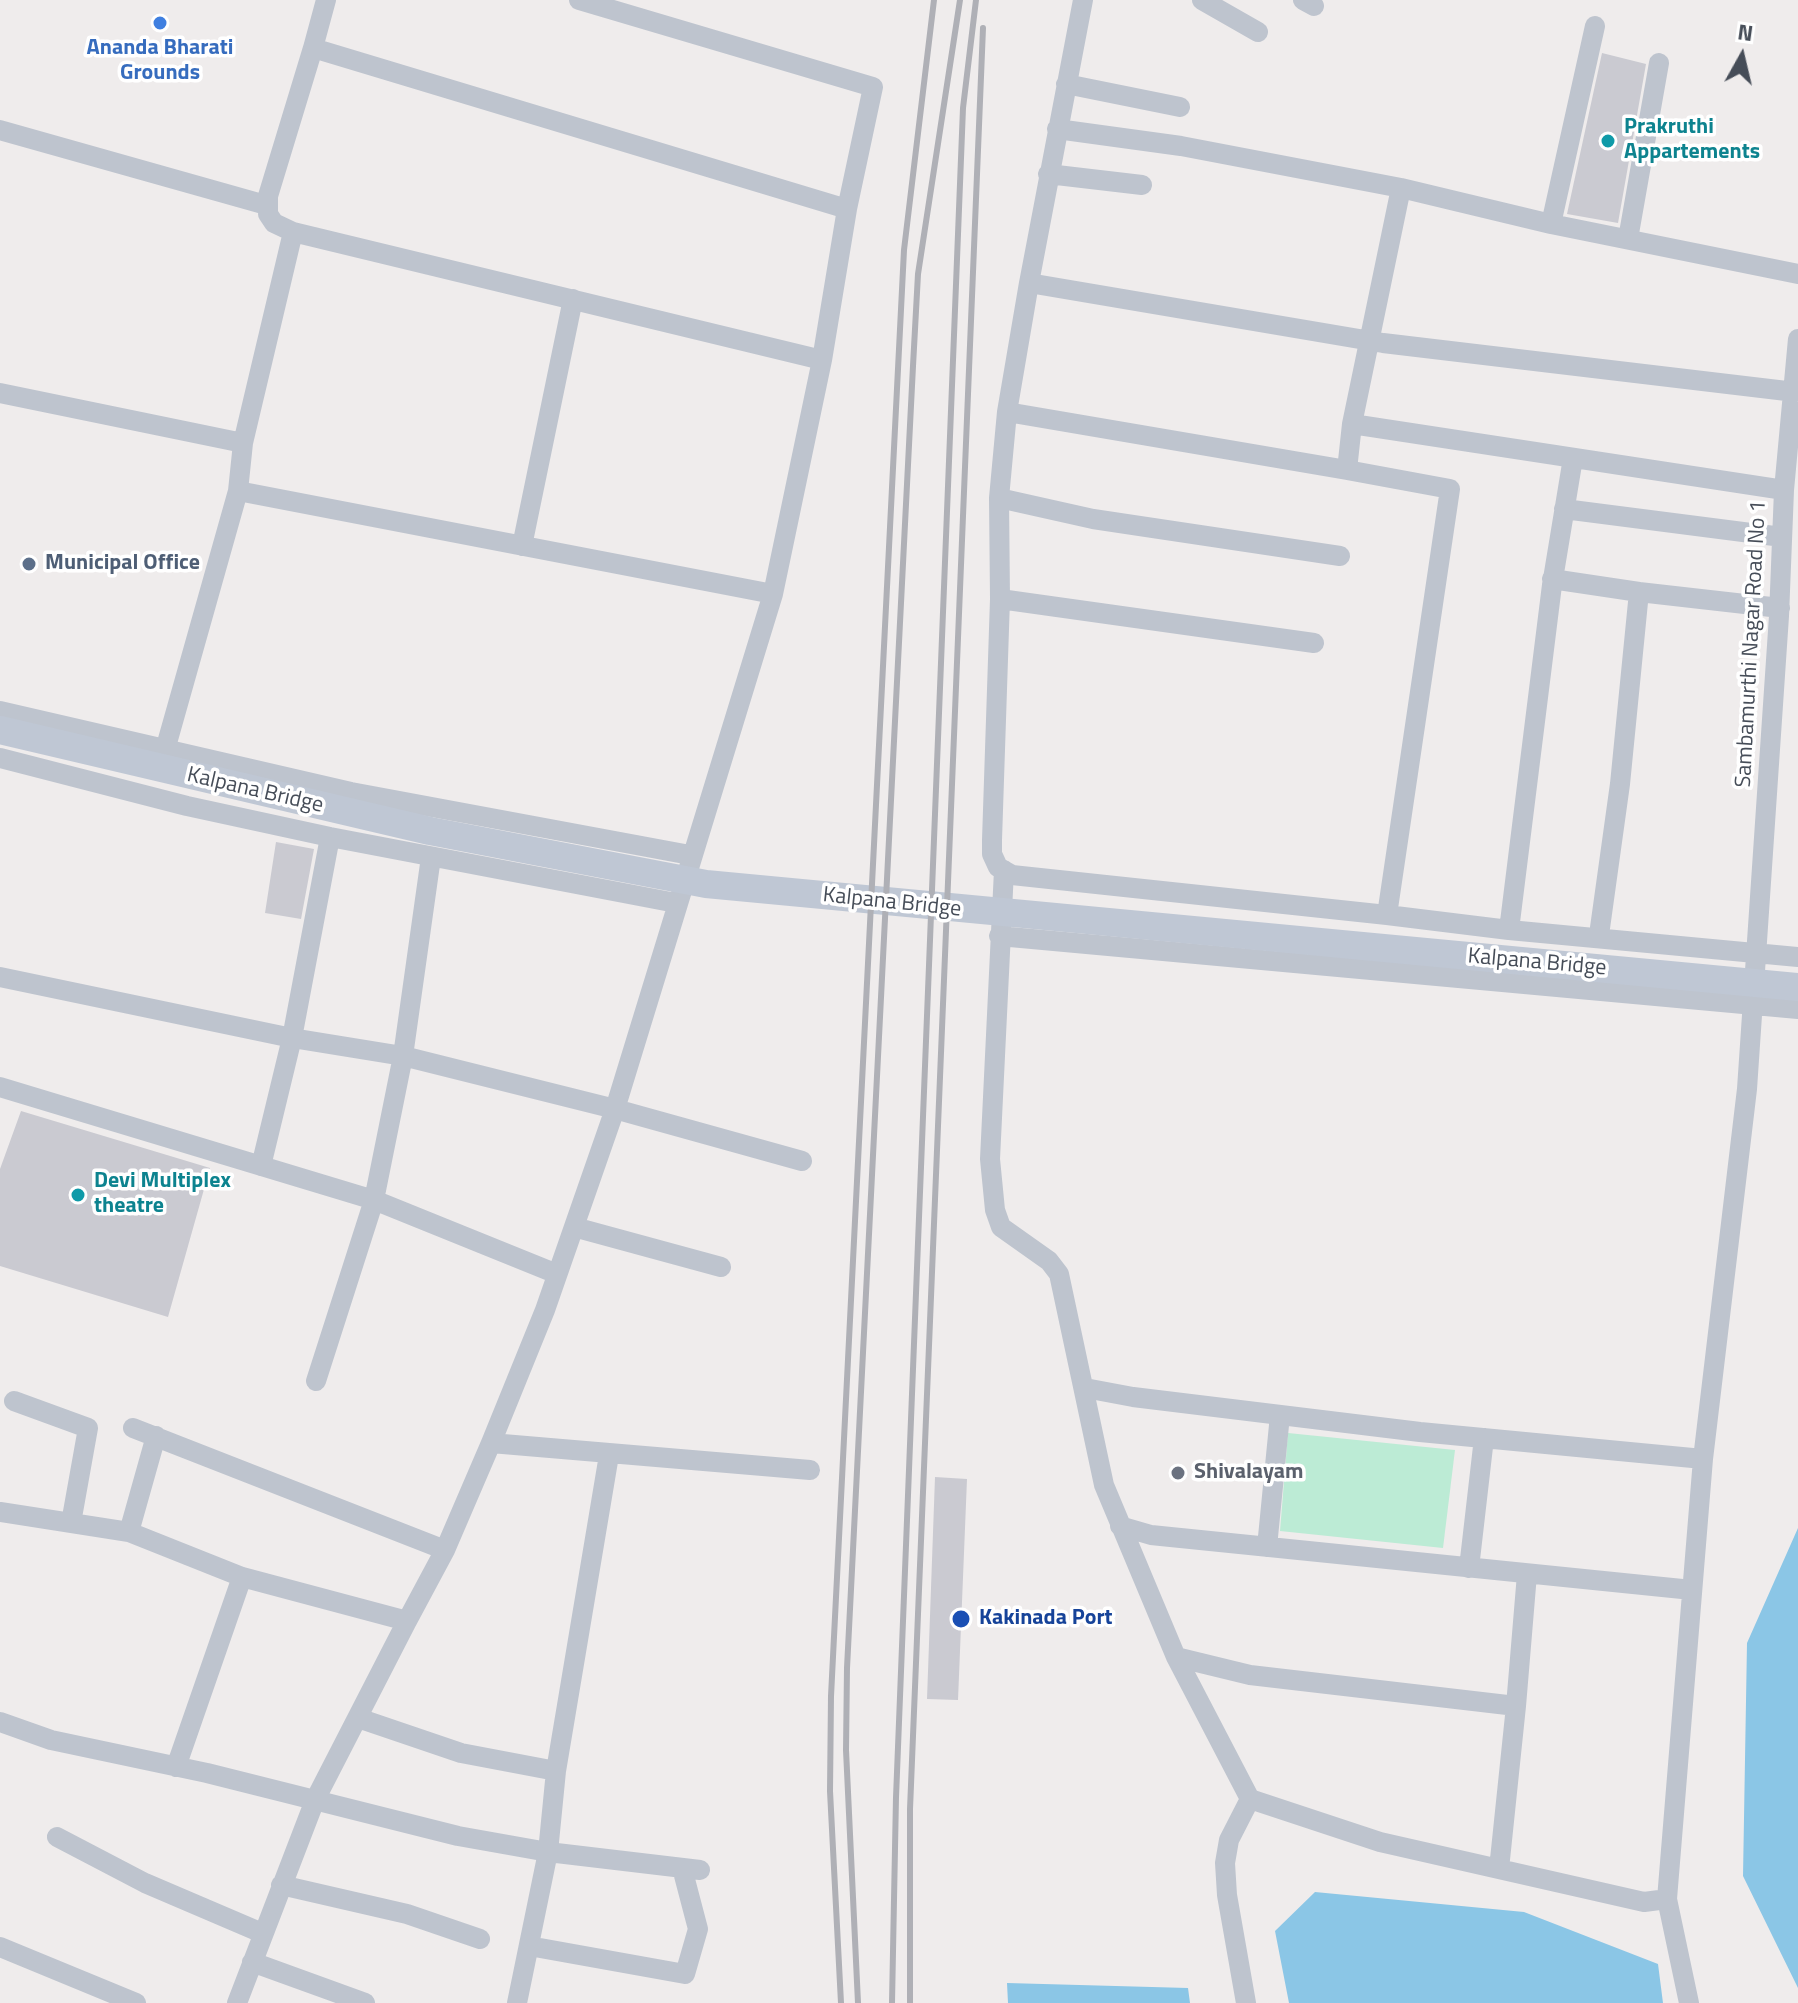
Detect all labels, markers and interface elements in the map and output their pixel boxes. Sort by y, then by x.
marker: Ananda Bharati Grounds [151,14,169,32]
text: N [1735,14,1755,50]
north arrow [1702,16,1782,96]
place label: Ananda Bharati Grounds [87,36,233,88]
place label: Prakruthi Appartements [1624,115,1760,166]
marker: Prakruthi Appartements [1599,132,1617,150]
street label: Sambamurthi Nagar Road No 1 [1731,500,1773,788]
place label: Municipal Office [45,551,200,577]
marker: Municipal Office [20,555,38,573]
street label: Kalpana Bridge [184,763,326,819]
street label: Kalpana Bridge [822,883,962,923]
street label: Kalpana Bridge [1467,944,1607,982]
place label: Devi Multiplex theatre [94,1169,231,1220]
marker: Devi Multiplex theatre [69,1186,87,1204]
place label: Shivalayam [1194,1460,1303,1486]
marker: Shivalayam [1169,1464,1187,1482]
place label: Kakinada Port [979,1606,1113,1632]
marker: Kakinada Port [950,1608,972,1630]

